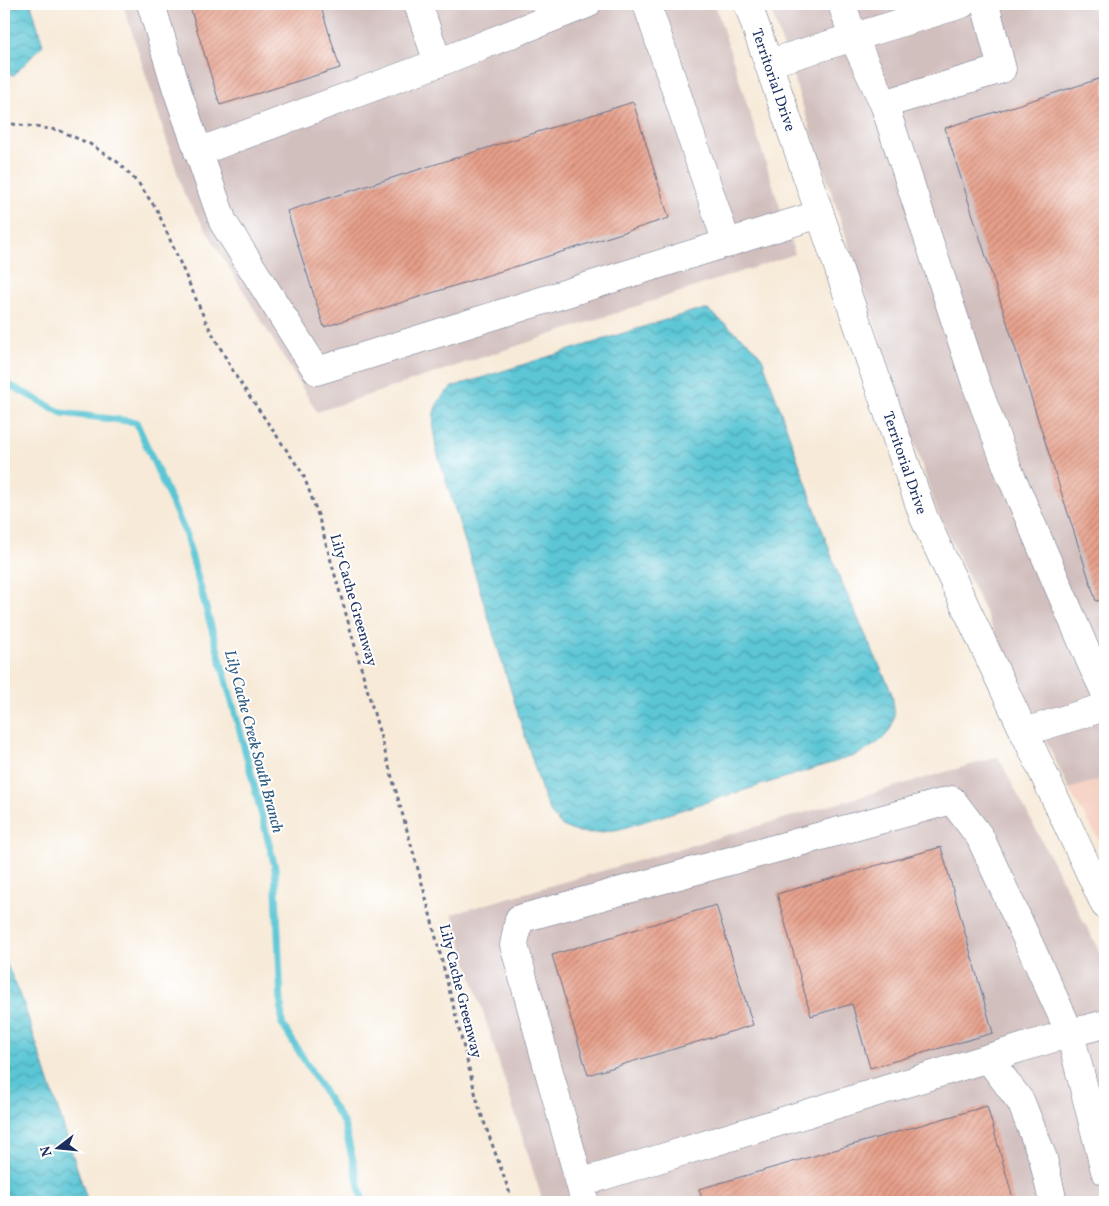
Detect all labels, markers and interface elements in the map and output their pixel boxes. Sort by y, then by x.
street label: Territorial Drive [745,26,800,134]
street label: Territorial Drive [876,409,931,518]
street label: Lily Cache Greenway [324,532,382,669]
water label: Lily Cache Creek South Branch [218,648,288,835]
street label: Lily Cache Greenway [433,922,486,1061]
north arrow [32,1124,82,1174]
text: N [36,1144,57,1159]

